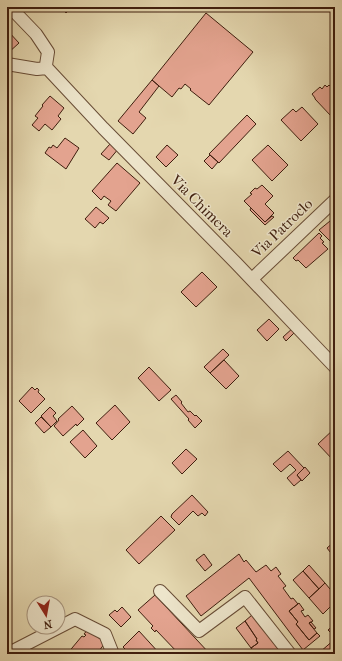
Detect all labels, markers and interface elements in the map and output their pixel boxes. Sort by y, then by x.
street label: Via Chimera [167,171,238,242]
street label: Via Patroclo [247,194,316,262]
north arrow [26,595,66,635]
text: N [42,617,53,632]

